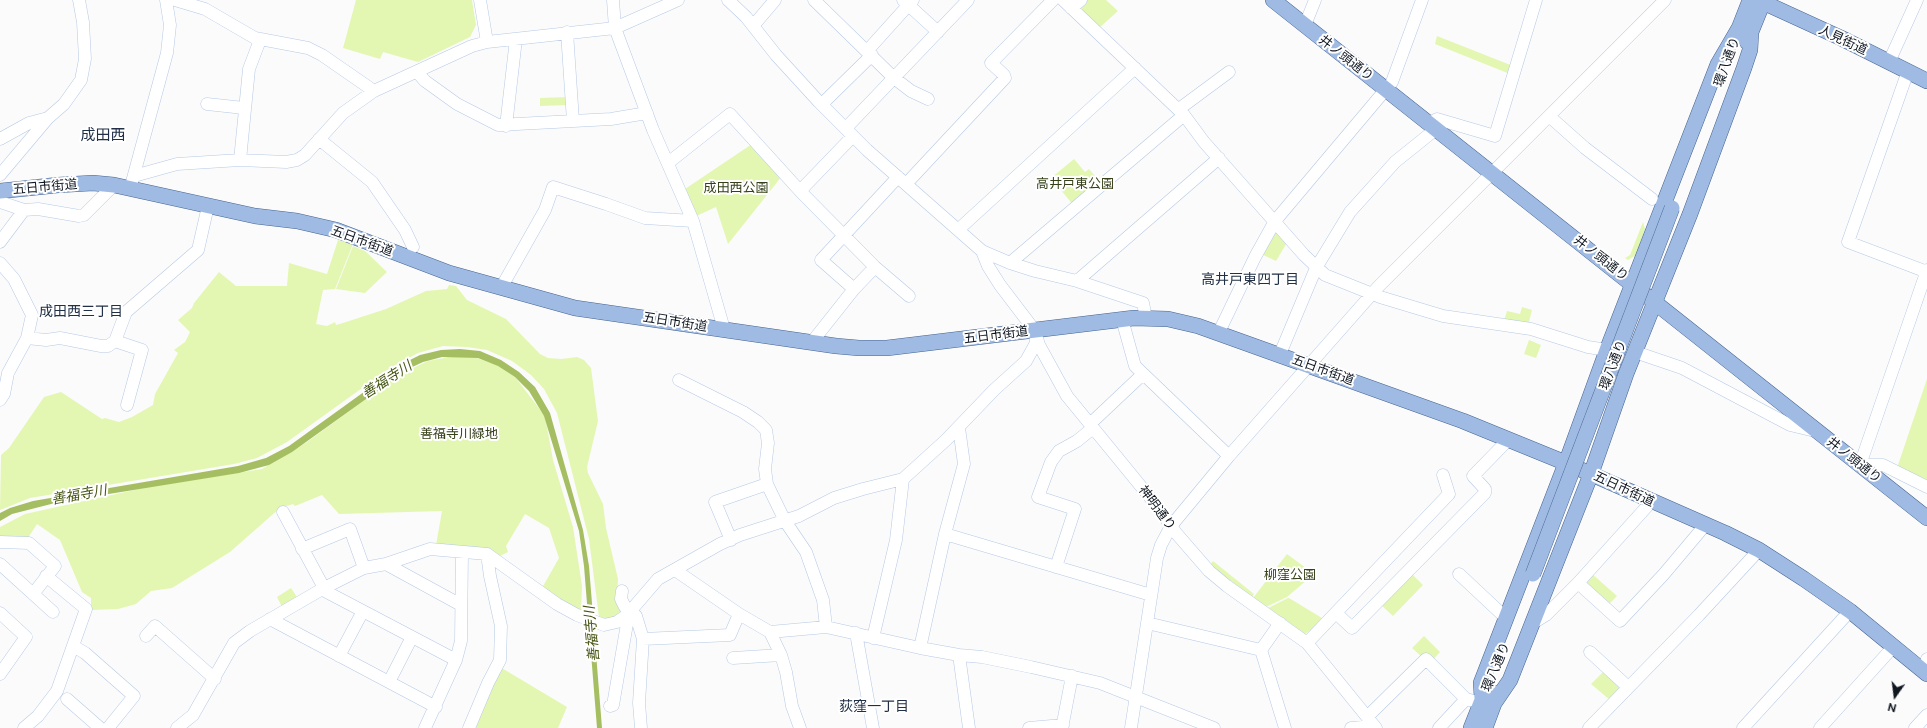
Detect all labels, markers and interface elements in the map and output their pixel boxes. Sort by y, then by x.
street label: 人見街道 [1816,22,1870,58]
street label: 井ノ頭通り [1316,32,1376,84]
street label: 環八通り [1711,35,1743,89]
district label: 成田西 [81,126,125,144]
street label: 五日市街道 [12,176,78,198]
park label: 高井戸東公園 [1036,176,1114,192]
park label: 成田西公園 [704,180,768,196]
street label: 五日市街道 [329,223,395,259]
street label: 井ノ頭通り [1571,232,1631,284]
district label: 高井戸東四丁目 [1201,272,1299,288]
district label: 成田西三丁目 [39,304,123,320]
street label: 五日市街道 [642,309,708,335]
street label: 五日市街道 [963,323,1029,347]
street label: 環八通り [1596,338,1630,392]
street label: 五日市街道 [1290,352,1356,388]
water label: 善福寺川 [359,358,415,402]
park label: 善福寺川緑地 [420,426,498,442]
street label: 井ノ頭通り [1824,434,1884,486]
street label: 五日市街道 [1591,468,1657,510]
water label: 善福寺川 [50,482,108,508]
street label: 神明通り [1135,483,1179,533]
park label: 柳窪公園 [1264,567,1316,583]
water label: 善福寺川 [581,605,603,663]
street label: 環八通り [1479,640,1513,694]
north arrow [1875,676,1915,716]
district label: 荻窪一丁目 [839,699,909,715]
text: N [1886,701,1898,715]

